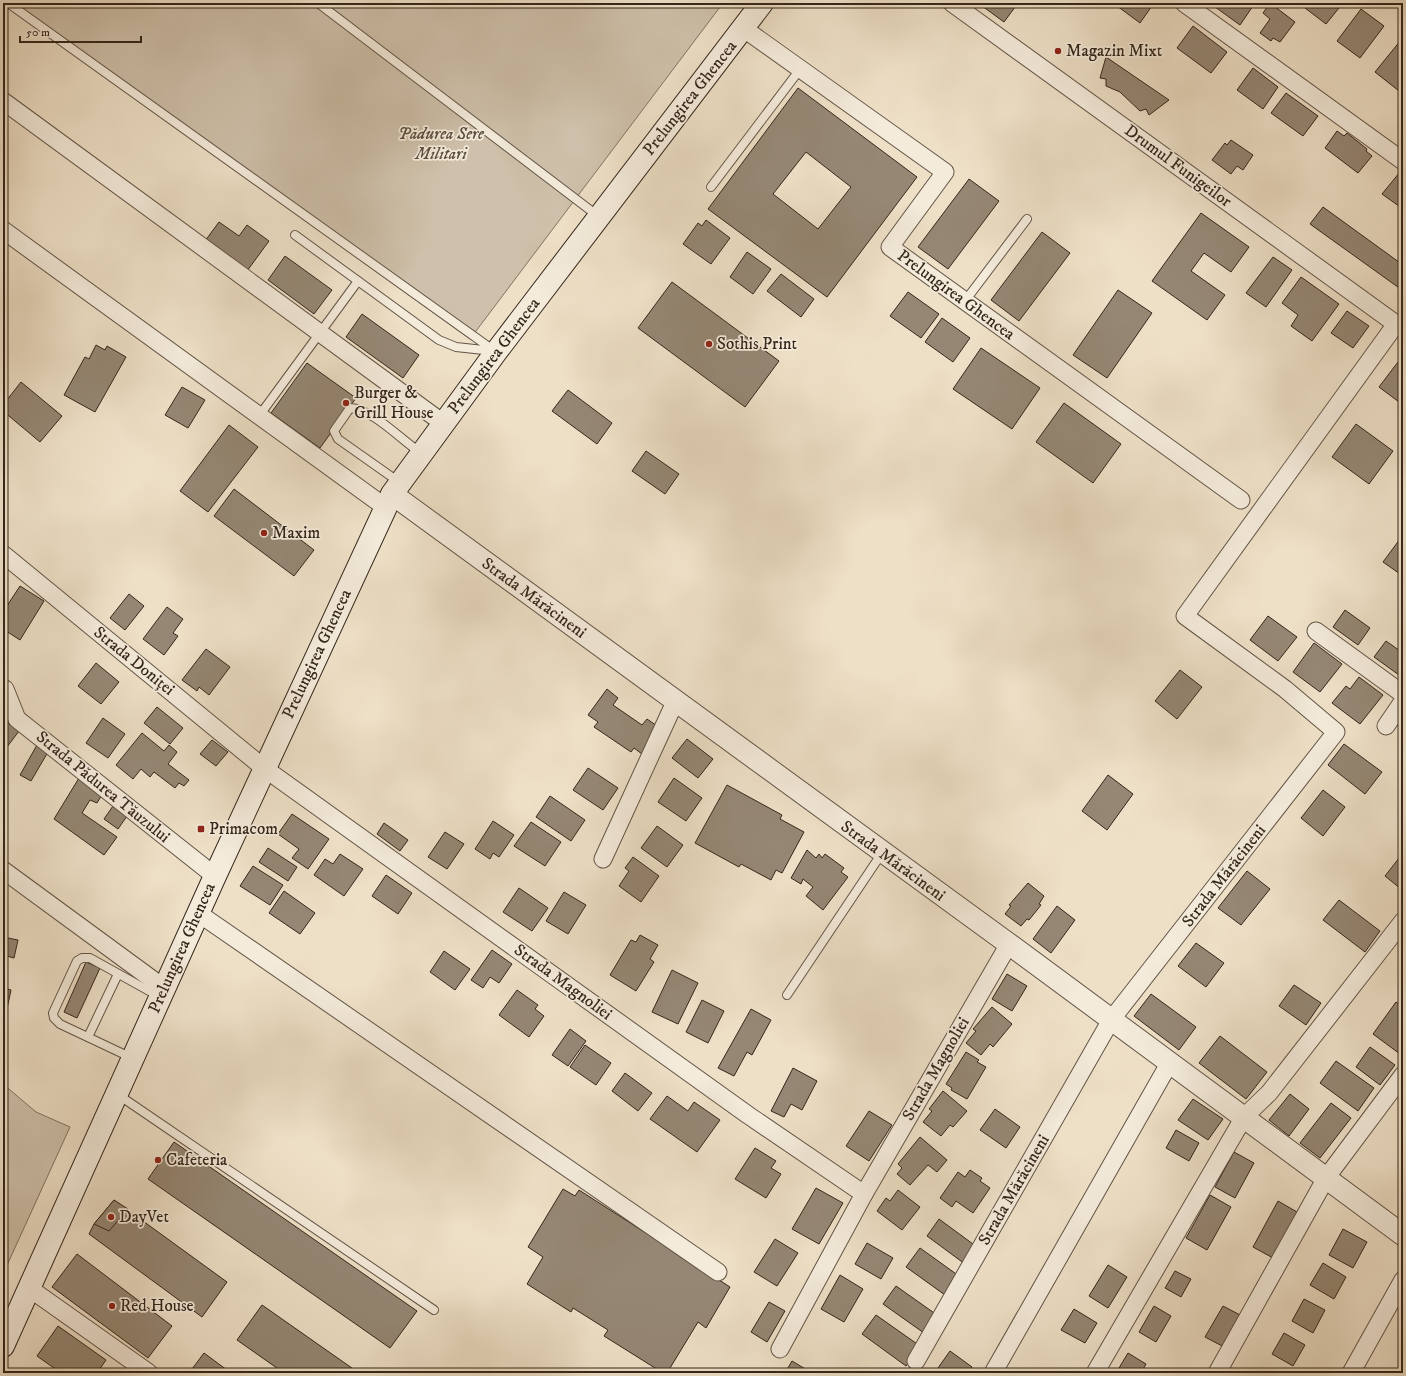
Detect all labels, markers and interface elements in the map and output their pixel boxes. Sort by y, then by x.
scale bar [20,18,141,44]
text: 50 m [26,25,50,40]
street label: Prelungirea Ghencea [638,35,742,160]
place label: Magazin Mixt [1066,40,1163,62]
marker: Magazin Mixt [1053,46,1063,56]
street label: Drumul Funigeilor [1120,120,1237,213]
park label: Pădurea Sere Militari [398,123,485,165]
street label: Prelungirea Ghencea [893,245,1020,346]
street label: Prelungirea Ghencea [443,293,546,419]
place label: Sothis Print [717,333,798,355]
marker: Sothis Print [704,339,714,349]
place label: Burger & Grill House [354,382,434,424]
marker: Burger & Grill House [341,398,351,408]
place label: Maxim [272,522,320,544]
marker: Maxim [259,528,269,538]
street label: Strada Mărăcineni [477,553,591,643]
street label: Prelungirea Ghencea [277,585,357,722]
street label: Strada Doniței [89,622,179,700]
street label: Strada Pădurea Tăuzului [31,726,175,848]
street label: Strada Mărăcineni [836,816,950,906]
place label: Primacom [209,818,278,840]
street label: Strada Mărăcineni [1177,820,1271,932]
marker: Primacom [196,824,206,834]
street label: Prelungirea Ghencea [143,879,221,1017]
street label: Strada Magnoliei [510,939,616,1025]
street label: Strada Magnoliei [897,1013,975,1125]
street label: Strada Mărăcineni [973,1131,1055,1249]
place label: Cafeteria [166,1149,228,1171]
marker: Cafeteria [153,1155,163,1165]
place label: DayVet [119,1206,169,1228]
marker: DayVet [106,1212,116,1222]
place label: Red House [120,1295,194,1317]
marker: Red House [107,1301,117,1311]

